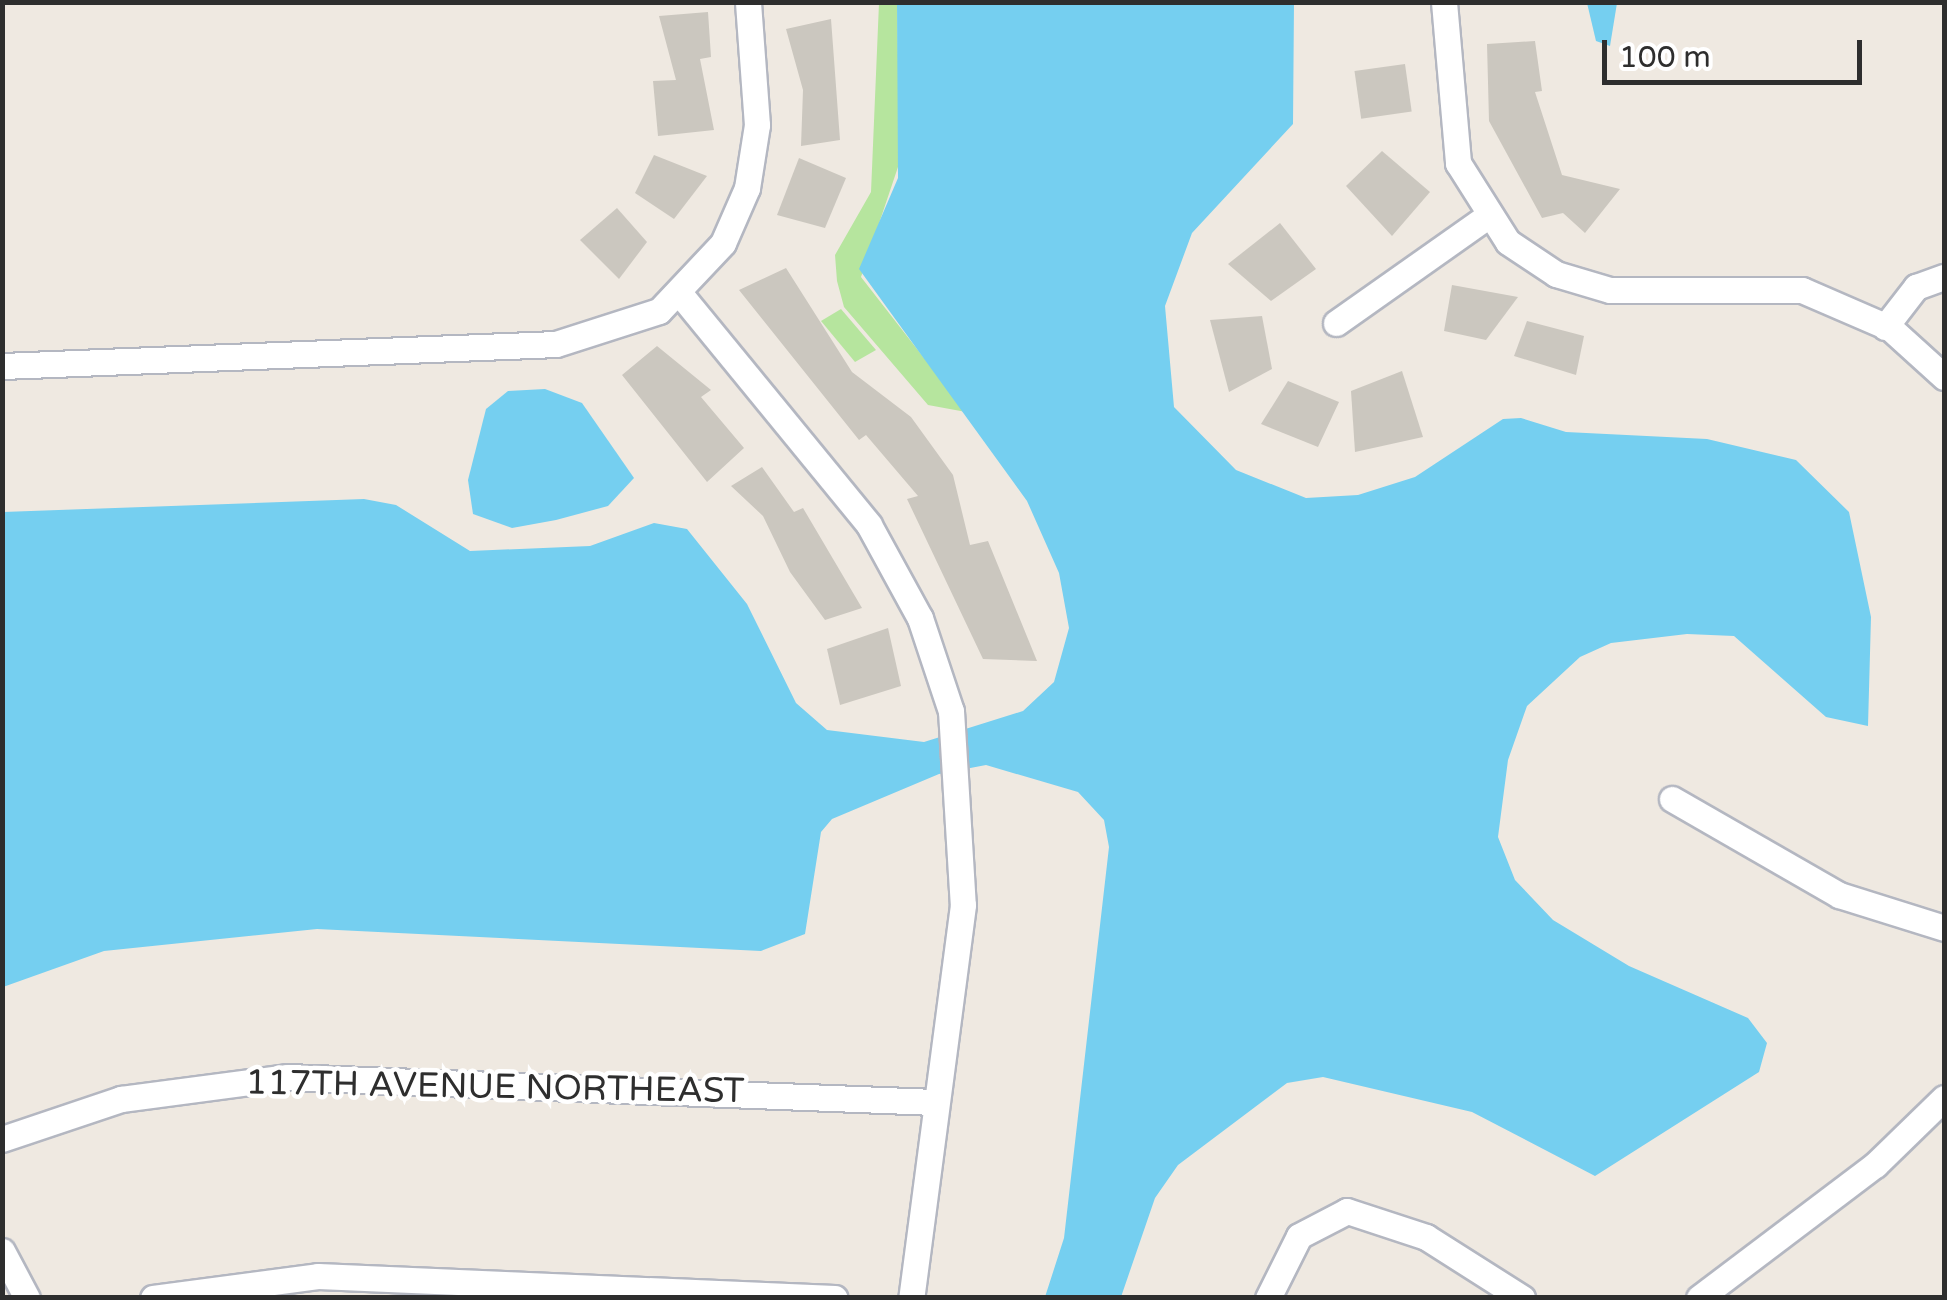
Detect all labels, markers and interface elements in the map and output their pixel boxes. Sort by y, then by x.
scale bar [1607,20,1867,82]
text: 100 m [1619,39,1711,76]
street label: 117TH AVENUE NORTHEAST [245,1062,745,1112]

